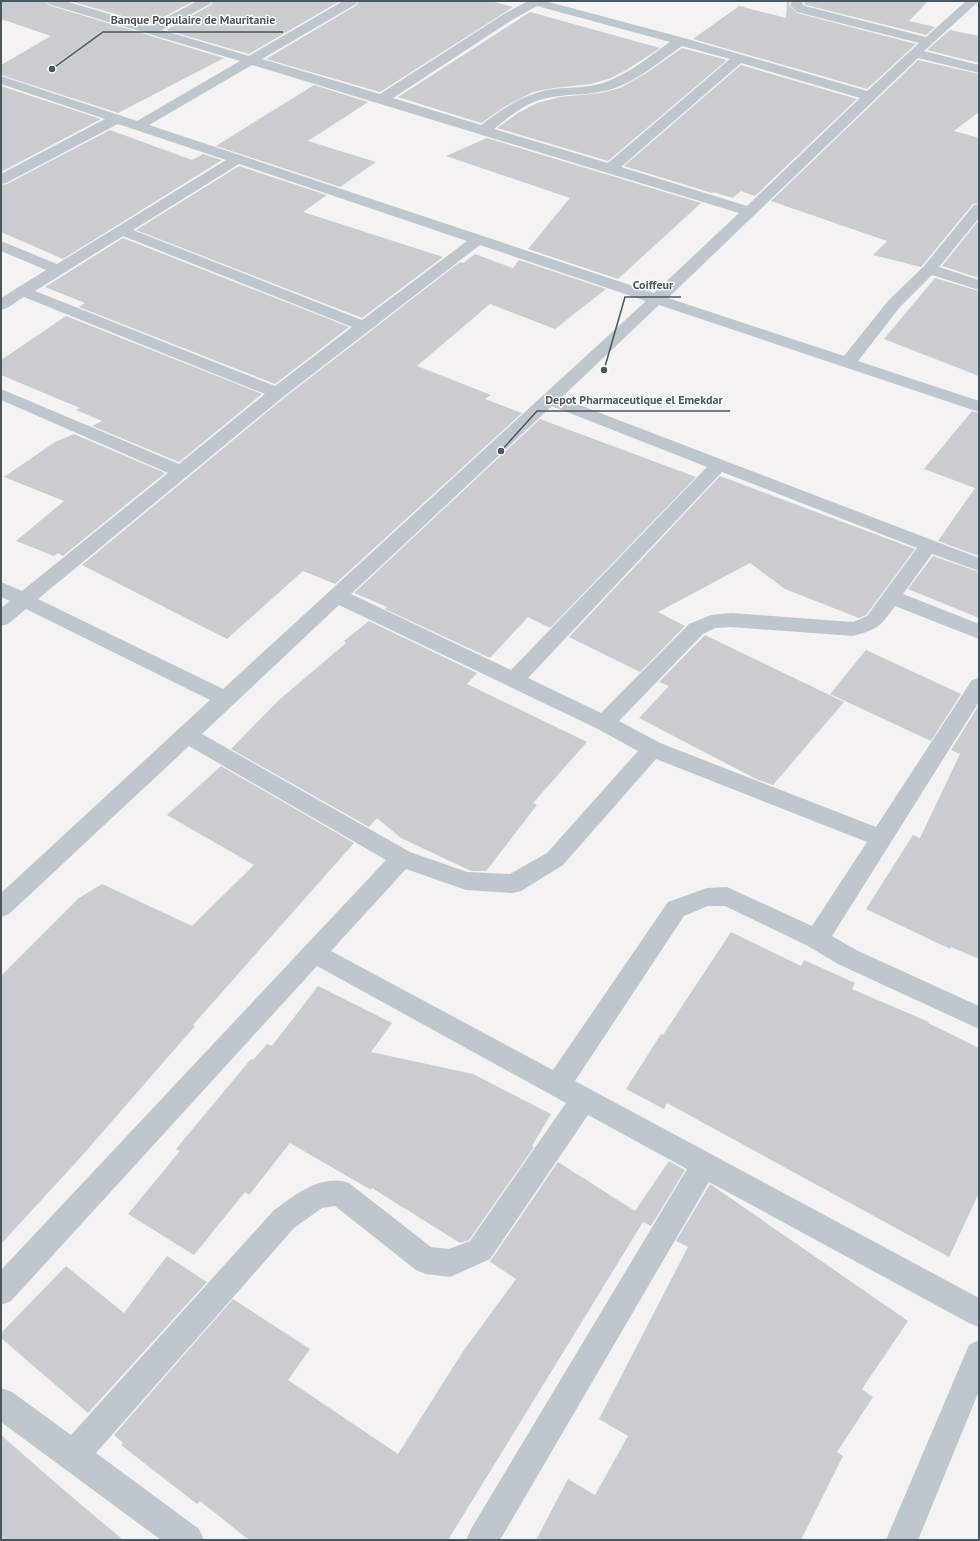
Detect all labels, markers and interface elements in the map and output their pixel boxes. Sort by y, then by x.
callout: Banque Populaire de Mauritanie [103,8,283,32]
text: Banque Populaire de Mauritanie [111,12,275,27]
callout: Coiffeur [625,273,681,297]
text: Coiffeur [633,277,674,292]
callout: Depot Pharmaceutique el Emekdar [537,387,730,411]
text: Depot Pharmaceutique el Emekdar [545,392,723,407]

